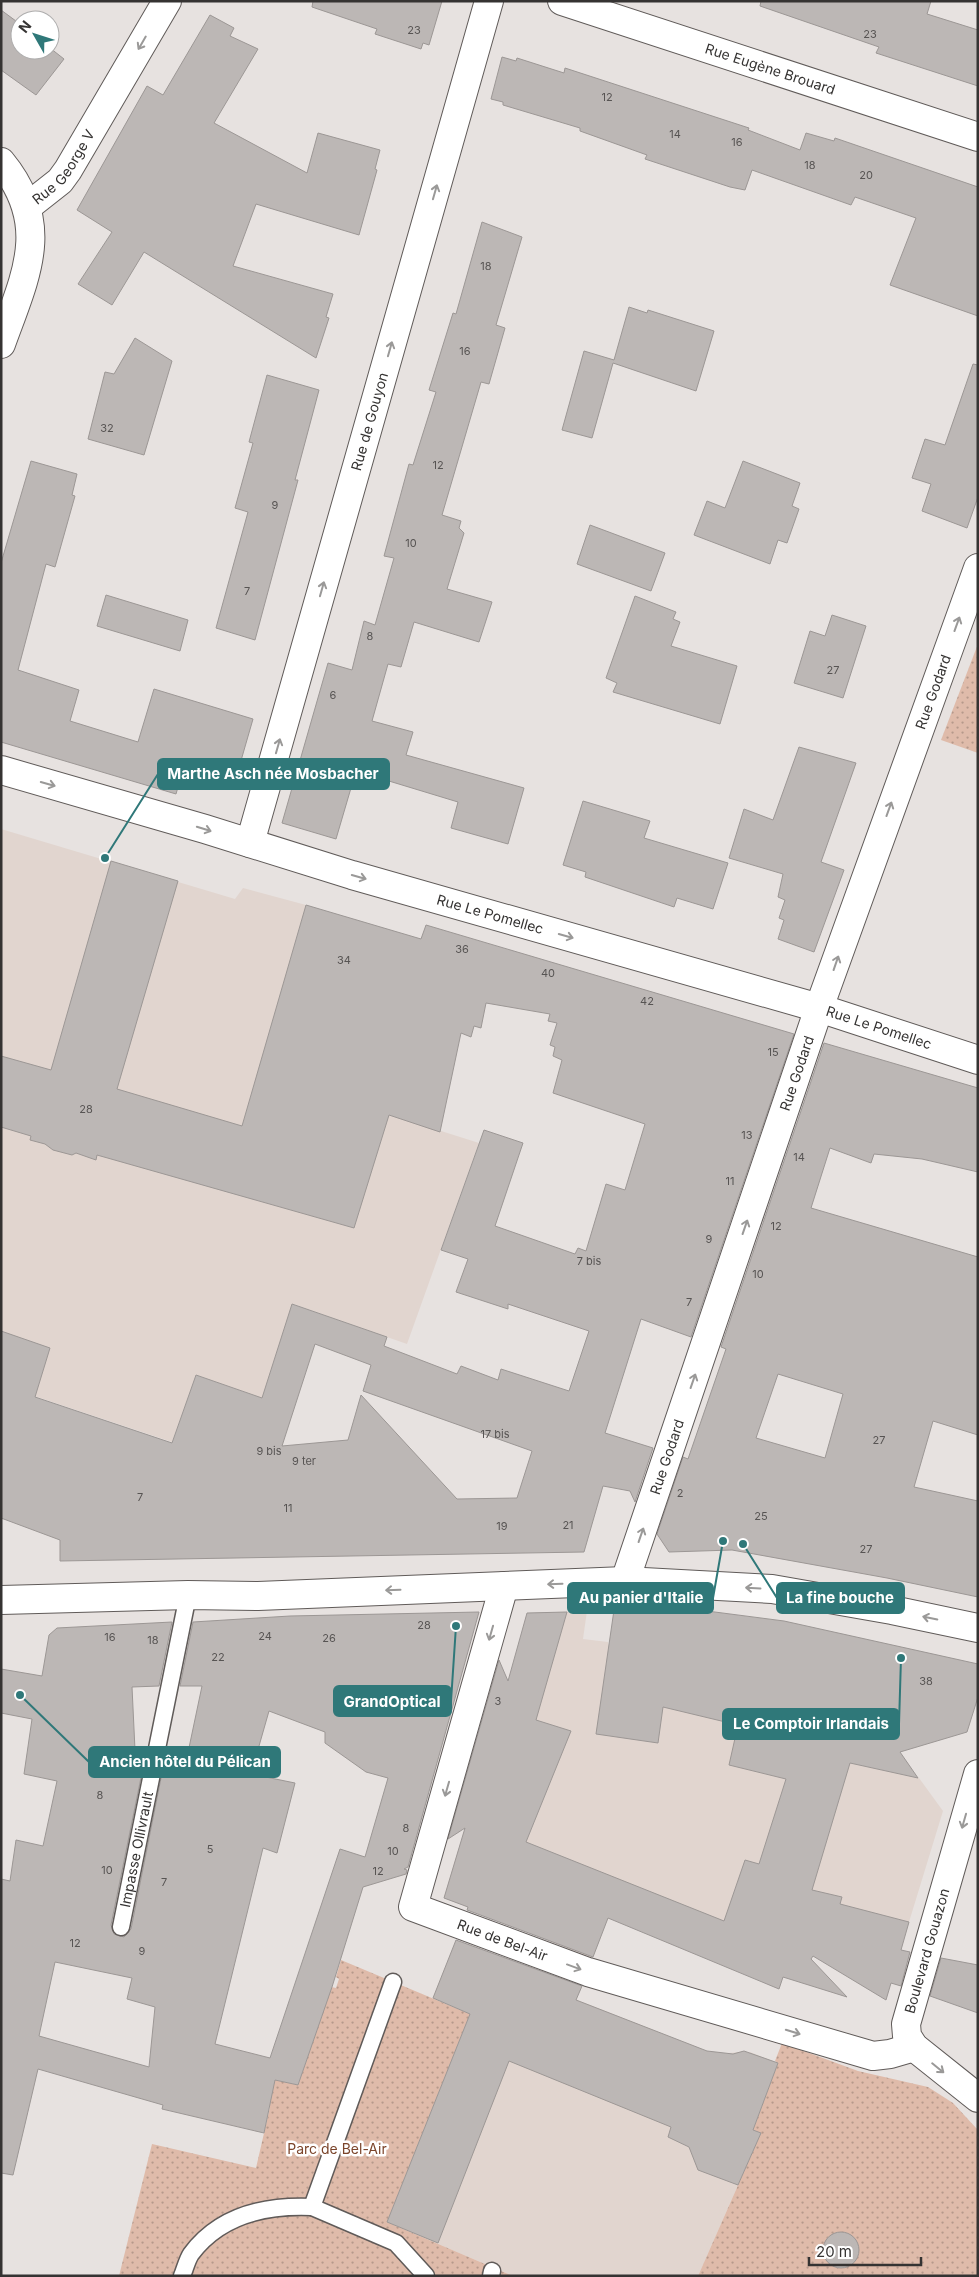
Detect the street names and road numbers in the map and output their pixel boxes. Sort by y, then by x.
street label: Rue Eugène Brouard [703,39,837,98]
street label: Rue George V [29,126,98,208]
street label: Rue de Gouyon [347,370,391,473]
street label: Rue Godard [911,652,954,732]
street label: Rue Le Pomellec [435,891,546,937]
street label: Rue Le Pomellec [824,1002,934,1052]
street label: Rue Godard [776,1033,817,1113]
street label: Rue Godard [646,1417,687,1497]
street label: Impasse Ollivrault [116,1790,156,1909]
street label: Boulevard Gouazon [901,1886,953,2015]
street label: Rue de Bel-Air [455,1915,550,1964]

